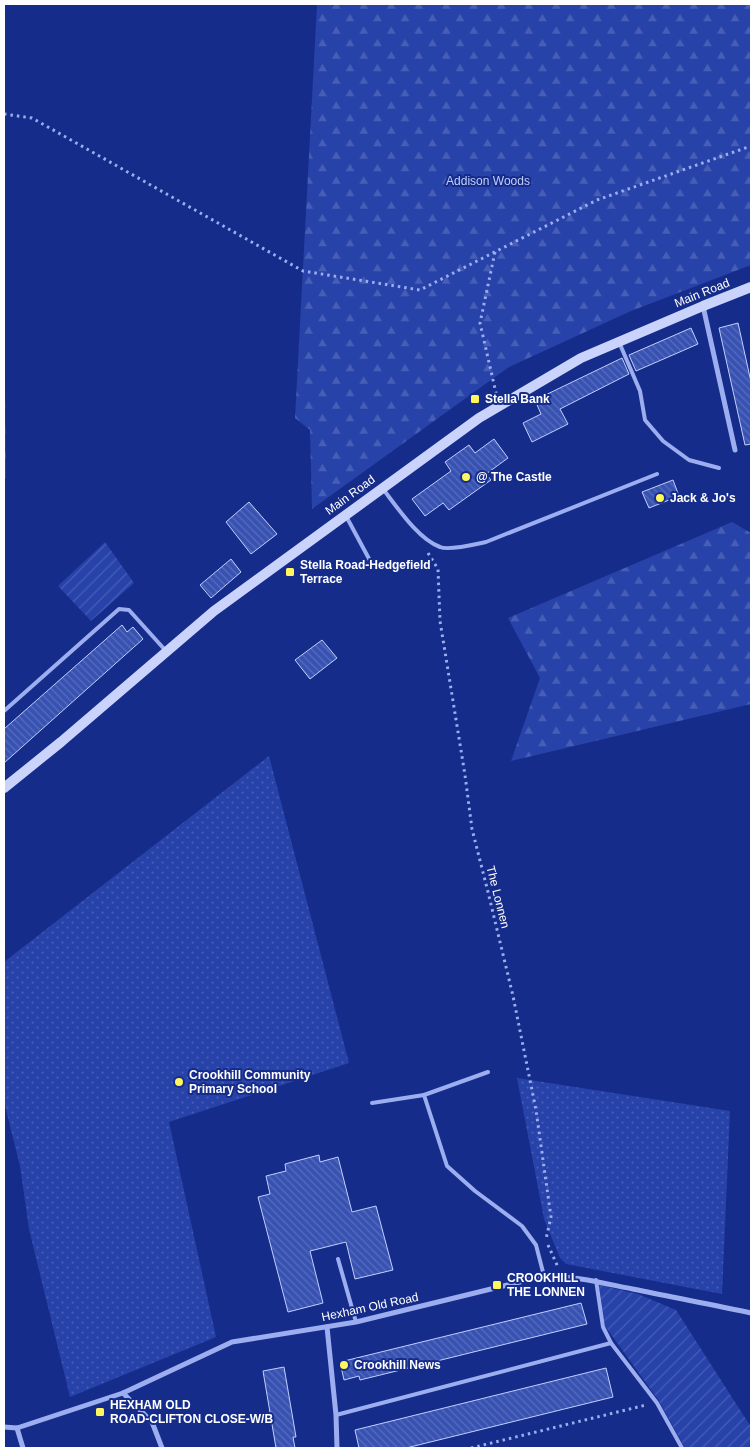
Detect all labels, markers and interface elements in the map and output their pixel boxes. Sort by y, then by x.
park label: Addison Woods [446,174,530,188]
street label: Main Road [672,276,732,310]
place label: Stella Bank [485,392,550,406]
marker: Stella Bank [469,393,481,405]
place label: @ The Castle [476,470,552,484]
marker: @ The Castle [460,471,472,483]
street label: Main Road [322,472,378,518]
place label: Jack & Jo's [670,491,736,505]
marker: Jack & Jo's [654,492,666,504]
place label: Stella Road-Hedgefield Terrace [300,558,431,586]
marker: Stella Road-Hedgefield Terrace [284,566,296,578]
street label: The Lonnen [483,864,513,930]
place label: Crookhill Community Primary School [189,1068,311,1096]
marker: Crookhill Community Primary School [173,1076,185,1088]
place label: CROOKHILL THE LONNEN [507,1271,585,1299]
marker: CROOKHILL THE LONNEN [491,1279,503,1291]
street label: Hexham Old Road [320,1290,420,1324]
place label: Crookhill News [354,1358,441,1372]
marker: Crookhill News [338,1359,350,1371]
place label: HEXHAM OLD ROAD-CLIFTON CLOSE-W/B [110,1398,273,1426]
marker: HEXHAM OLD ROAD-CLIFTON CLOSE-W/B [94,1406,106,1418]

